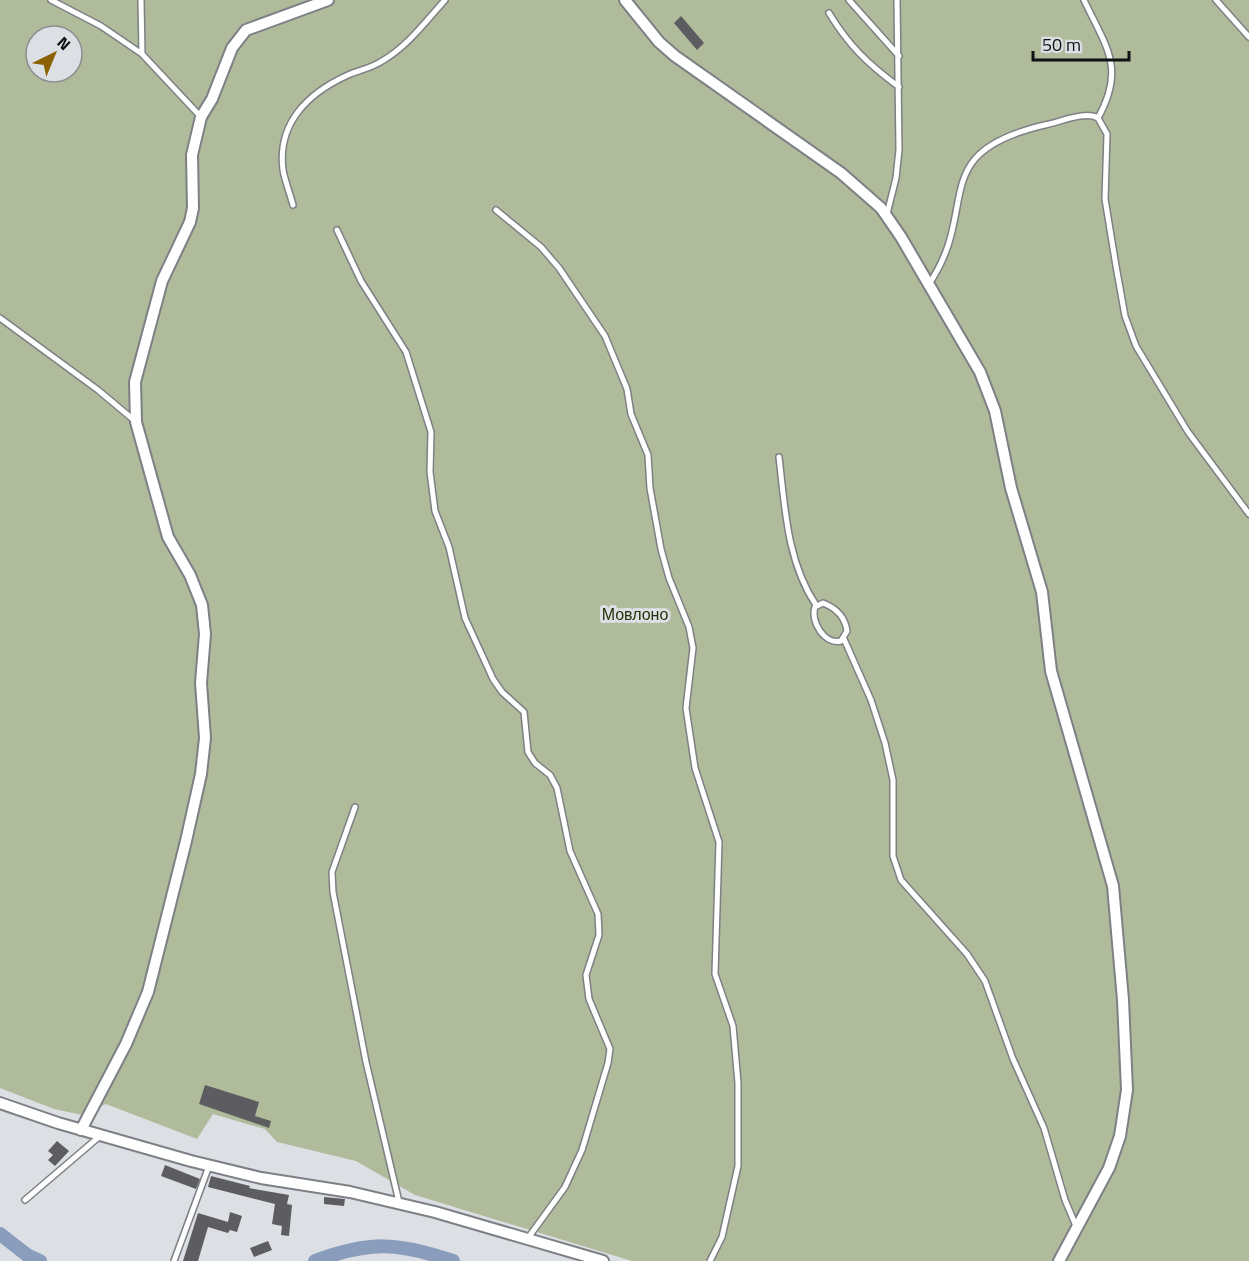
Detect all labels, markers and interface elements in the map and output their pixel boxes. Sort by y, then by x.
north arrow [24,24,84,84]
scale bar [1033,24,1129,62]
text: N [52,30,76,56]
text: 50 m [1042,31,1081,58]
park label: Мовлоно [602,602,668,626]

